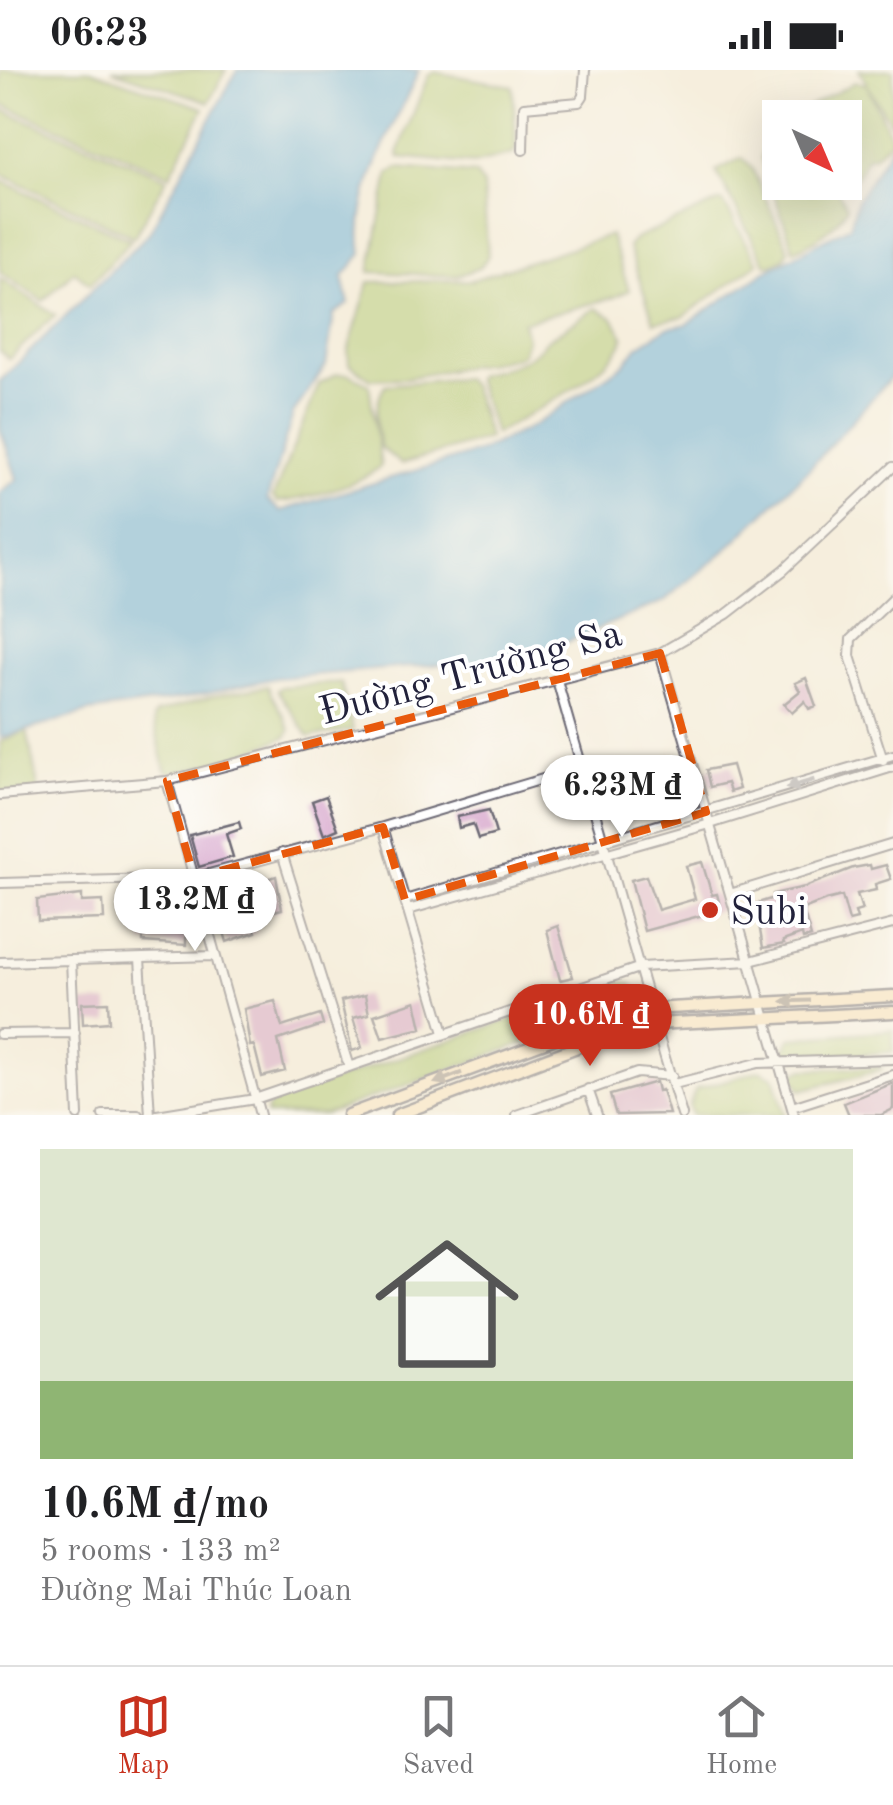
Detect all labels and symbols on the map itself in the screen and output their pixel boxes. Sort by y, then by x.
north arrow [762,100,862,200]
street label: Đường Trường Sa [315,615,627,734]
pin: 6.23M ₫ [530,755,714,840]
one-way arrow [784,777,814,792]
pin: 13.2M ₫ [103,869,287,954]
place label: Subi [730,894,807,934]
marker: Subi [699,899,721,921]
pin: 10.6M ₫ [498,984,682,1069]
one-way arrow [779,994,811,1010]
one-way arrow [432,1071,462,1086]

